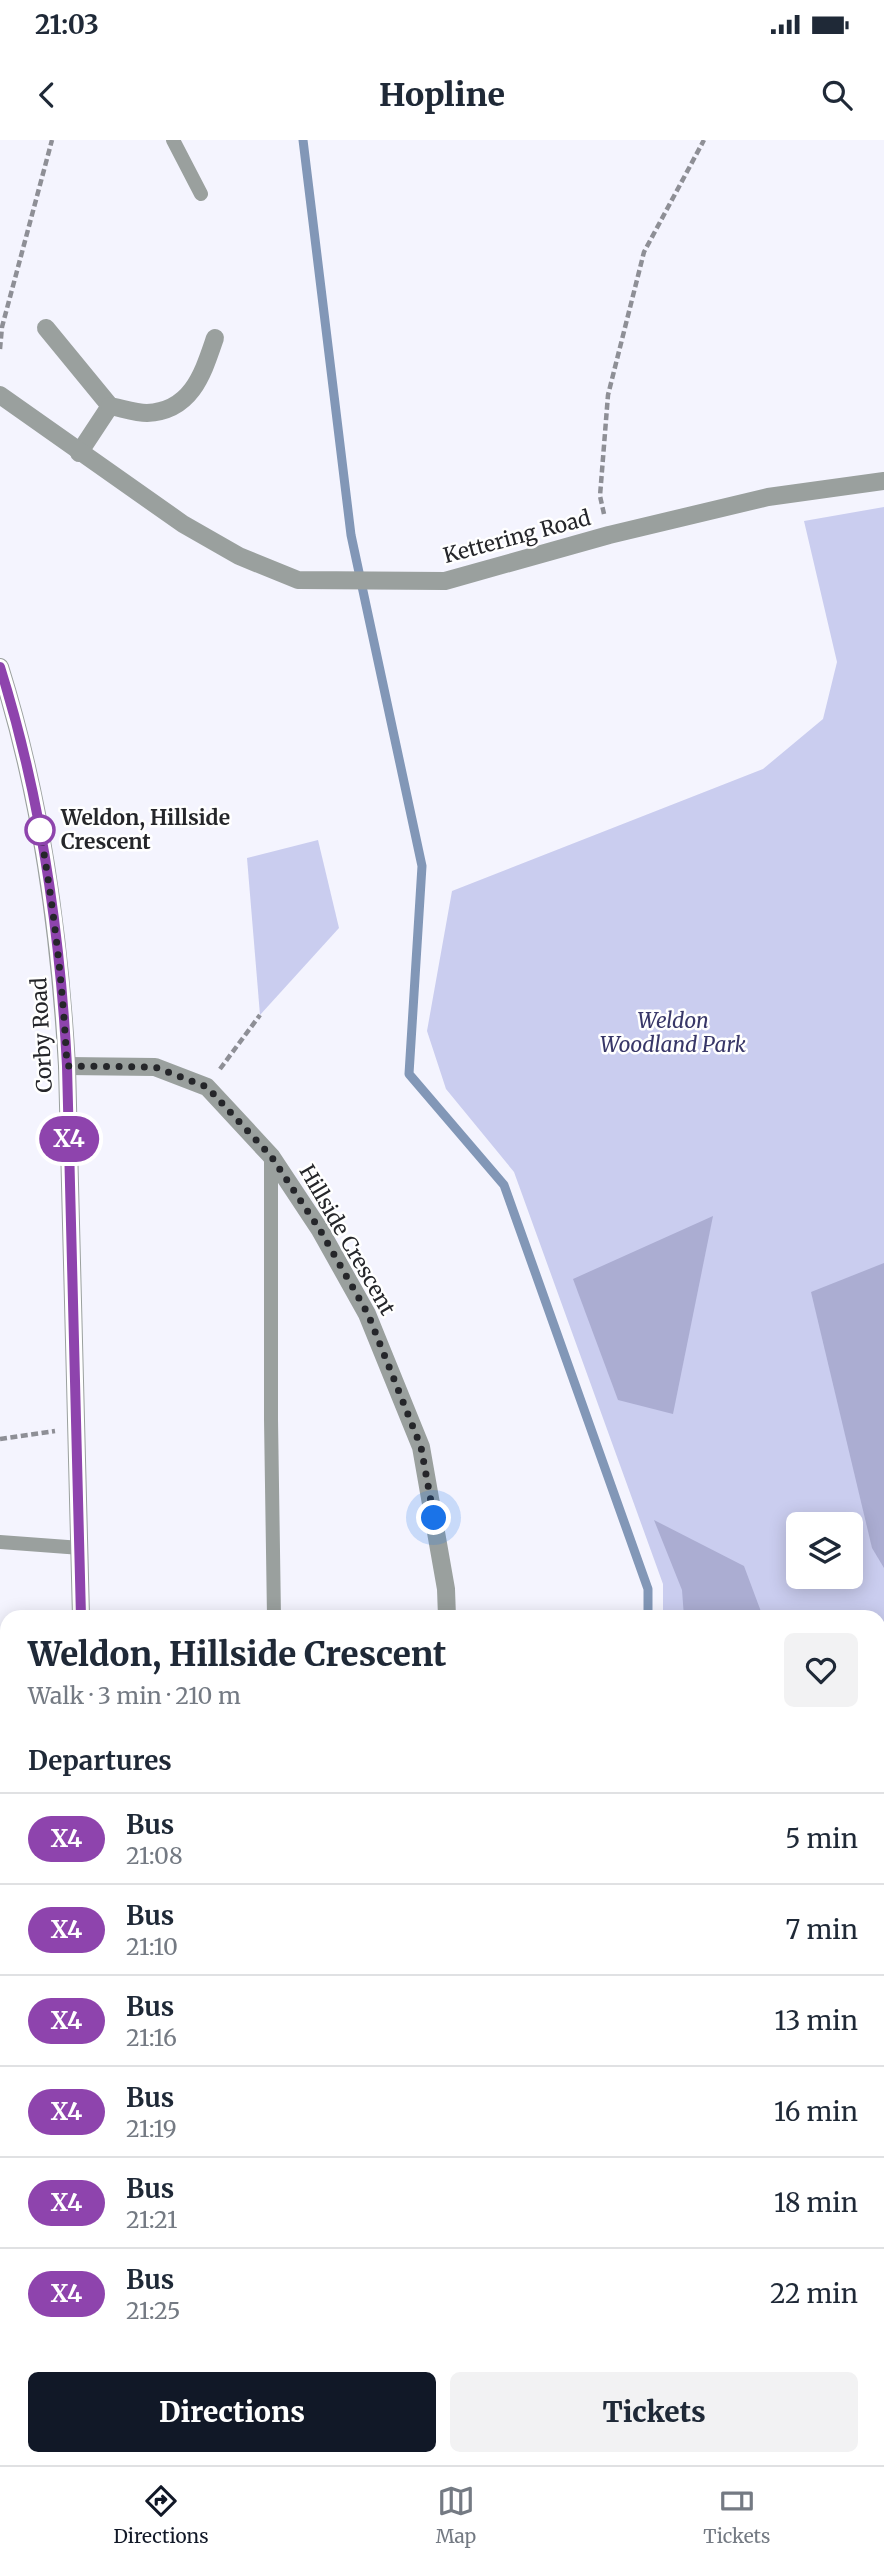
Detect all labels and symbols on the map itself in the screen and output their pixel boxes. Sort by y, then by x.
street label: Kettering Road [440,504,594,569]
place label: Weldon, Hillside Crescent [60,804,230,855]
marker: Weldon, Hillside Crescent [25,815,55,845]
street label: Corby Road [25,976,58,1093]
park label: Weldon Woodland Park [600,1007,747,1058]
line badge: X4 [38,1116,100,1162]
street label: Hillside Crescent [293,1160,401,1320]
your location [416,1500,451,1535]

